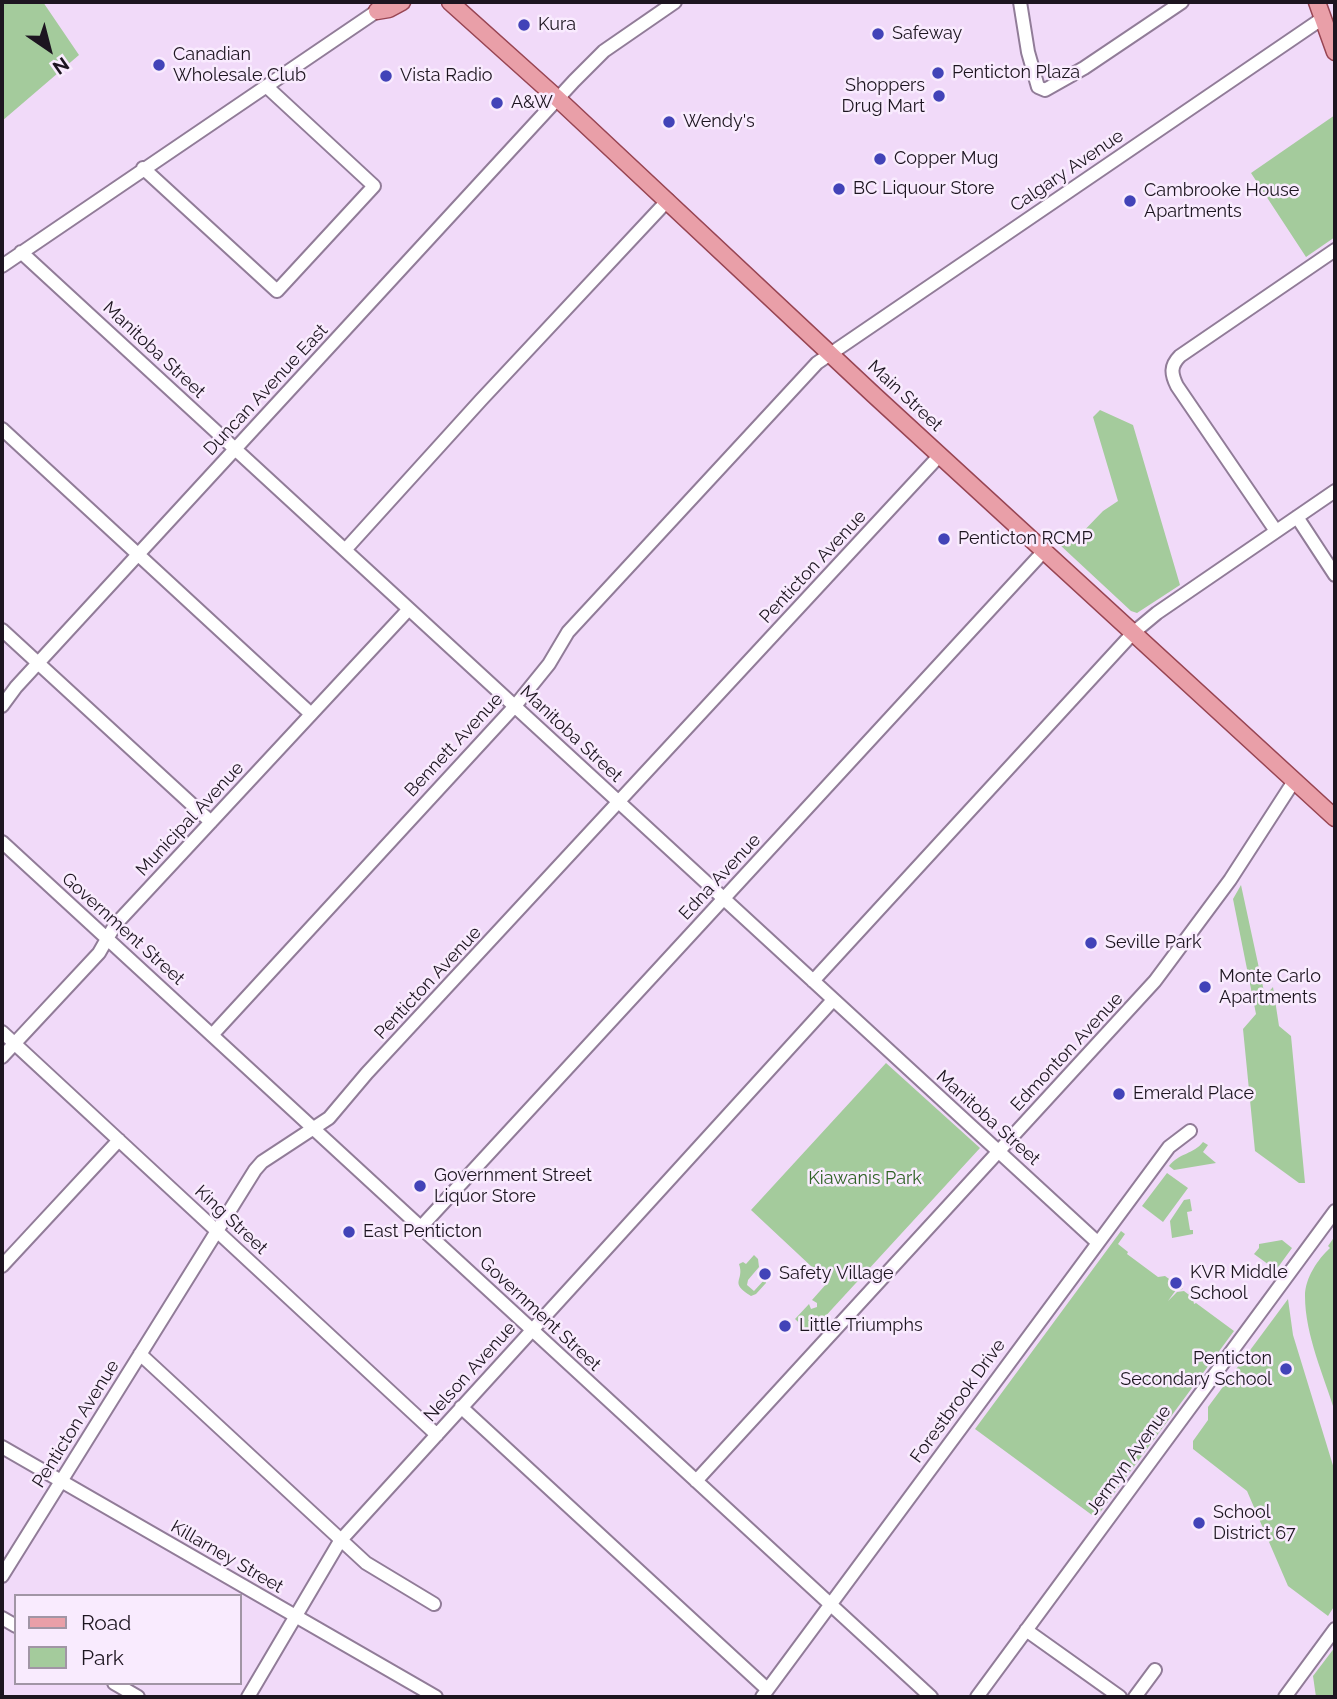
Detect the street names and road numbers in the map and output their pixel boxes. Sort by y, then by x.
street label: Calgary Avenue [1006,125,1128,217]
street label: Manitoba Street [98,297,210,403]
street label: Duncan Avenue East [199,320,333,460]
street label: Main Street [863,356,947,436]
street label: Penticton Avenue [755,506,871,628]
street label: Manitoba Street [515,681,627,787]
street label: Bennett Avenue [400,689,508,801]
street label: Municipal Avenue [132,757,248,881]
street label: Edna Avenue [675,829,765,925]
street label: Government Street [57,868,189,990]
street label: Penticton Avenue [370,922,486,1044]
street label: Edmonton Avenue [1006,988,1128,1116]
street label: Manitoba Street [932,1066,1044,1170]
street label: King Street [190,1181,272,1259]
street label: Government Street [475,1252,605,1376]
street label: Nelson Avenue [420,1318,520,1426]
street label: Forestbrook Drive [906,1335,1010,1467]
street label: Penticton Avenue [28,1356,124,1492]
street label: Jermyn Avenue [1082,1401,1176,1519]
street label: Killarney Street [167,1516,287,1598]

